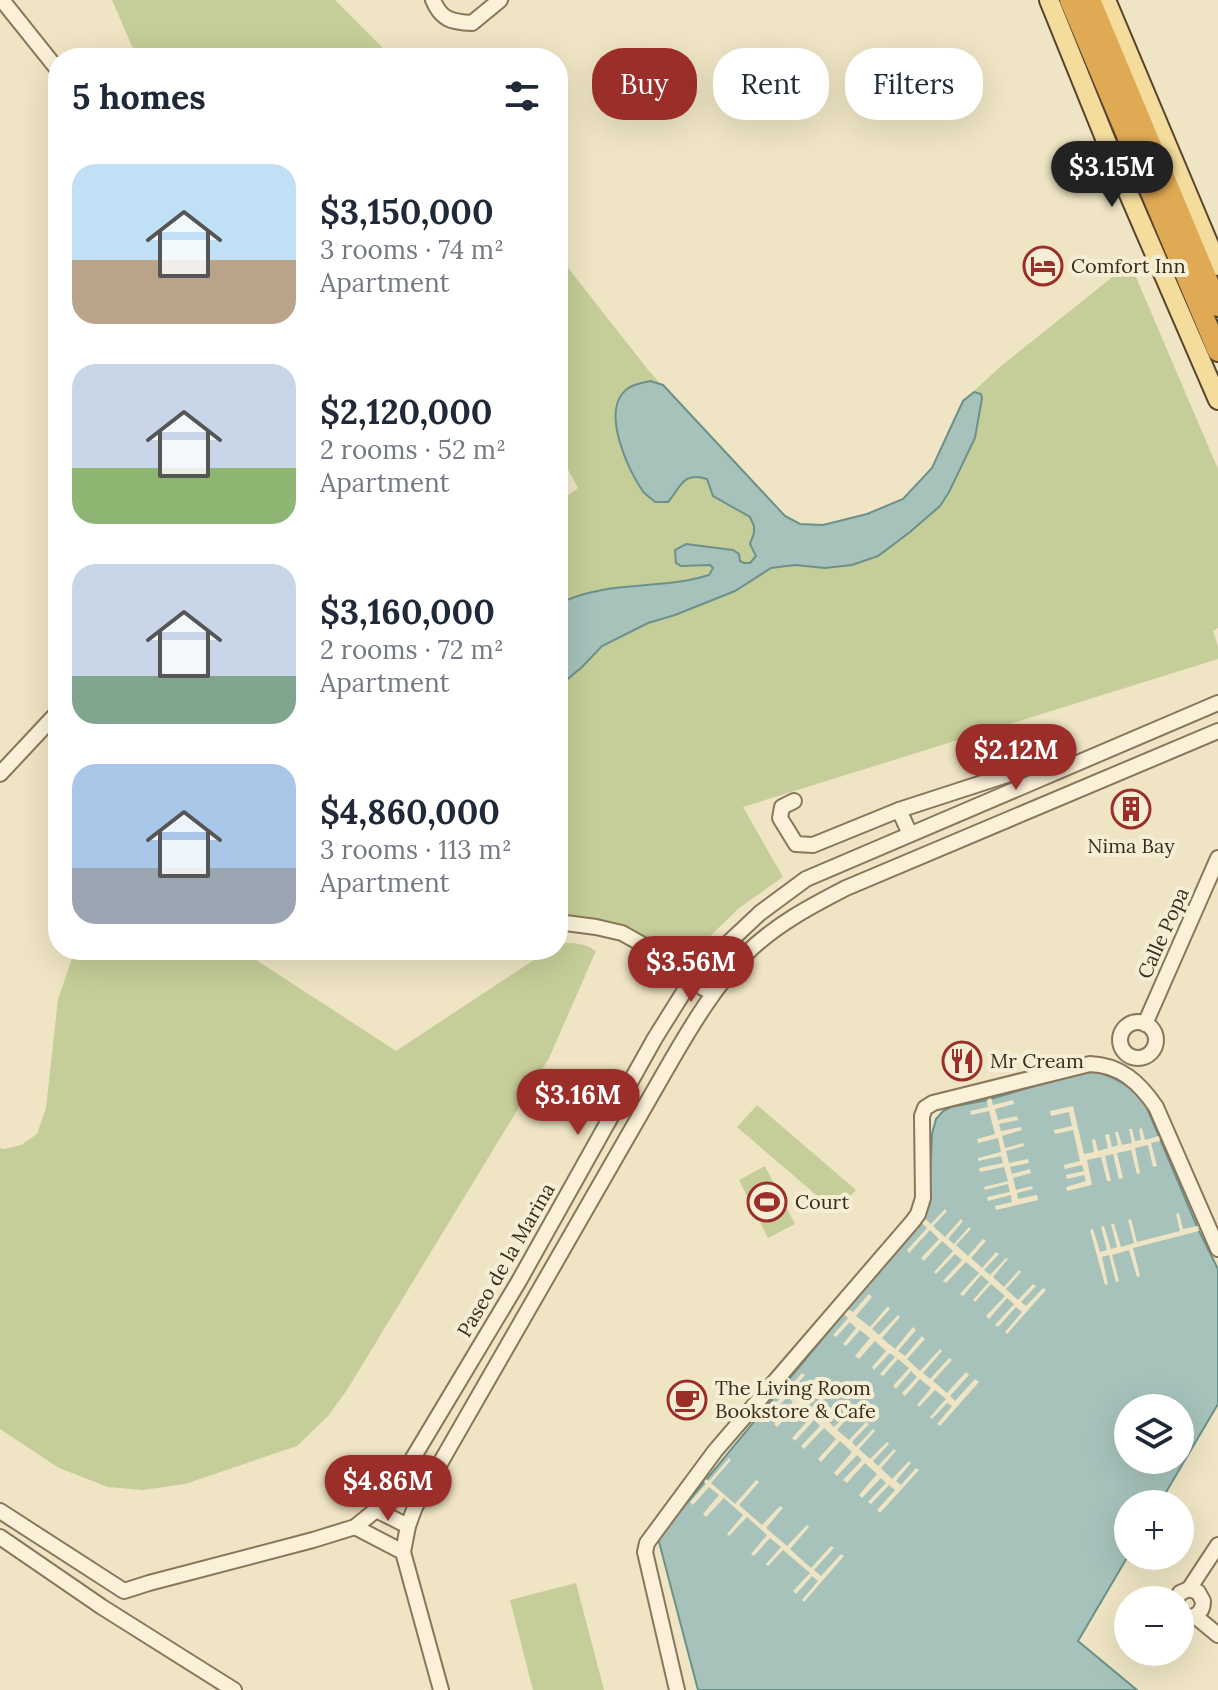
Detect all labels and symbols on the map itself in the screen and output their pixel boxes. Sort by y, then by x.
pin: $3.15M [1047,141,1177,209]
hotel icon: Comfort Inn [1022,245,1064,287]
place label: Comfort Inn [1071,253,1186,278]
pin: $2.12M [951,724,1081,792]
building icon: Nima Bay [1110,788,1152,830]
place label: Nima Bay [1087,833,1175,858]
street label: Calle Popa [1131,883,1194,982]
pin: $3.56M [626,936,756,1004]
restaurant icon: Mr Cream [941,1040,983,1082]
place label: Mr Cream [990,1048,1084,1073]
pin: $3.16M [513,1069,643,1137]
street label: Paseo de la Marina [451,1178,560,1341]
sports icon: Court [746,1181,788,1223]
place label: Court [795,1189,849,1214]
place label: The Living Room Bookstore & Cafe [715,1375,876,1423]
cafe icon: The Living Room Bookstore & Cafe [666,1379,708,1421]
pin: $4.86M [323,1455,453,1523]

